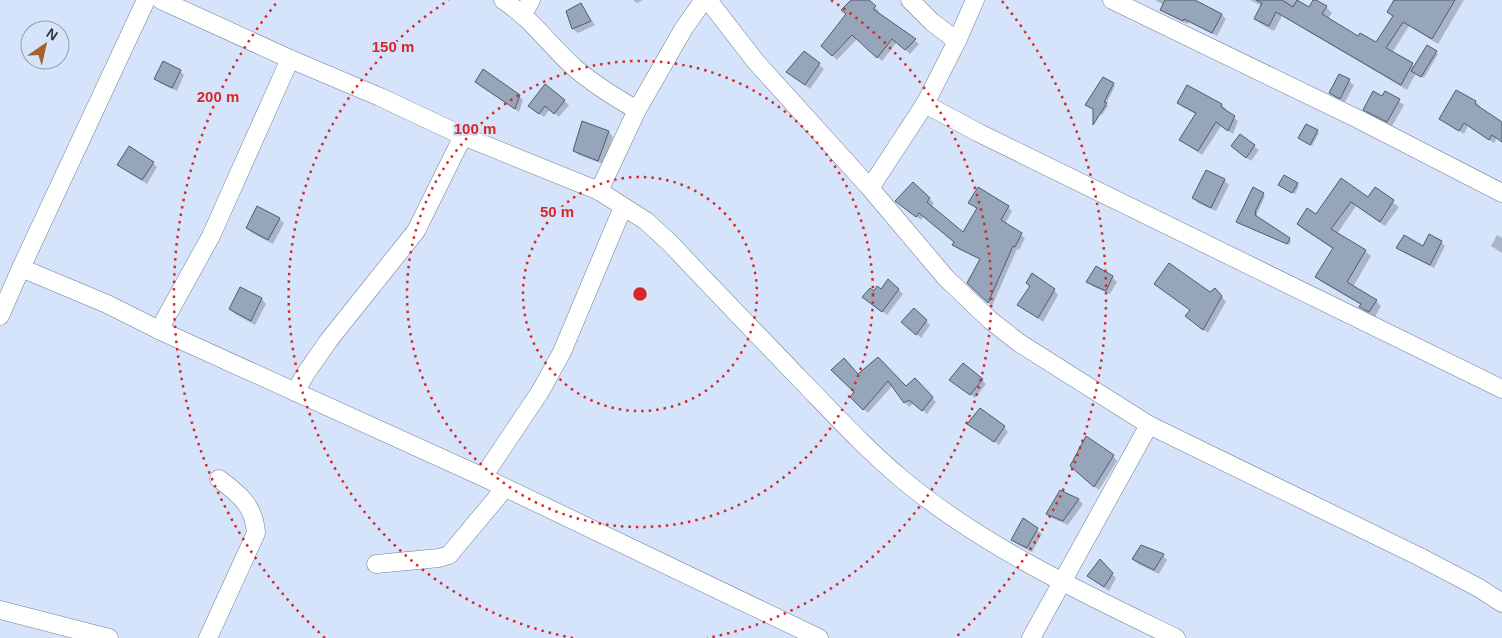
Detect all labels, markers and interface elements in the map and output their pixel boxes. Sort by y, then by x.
north arrow [20,20,70,70]
text: N [44,25,61,44]
text: 150 m [372,38,414,55]
text: 200 m [197,88,239,105]
text: 100 m [454,120,496,137]
text: 50 m [540,203,574,220]
centre of rings [631,285,649,303]

